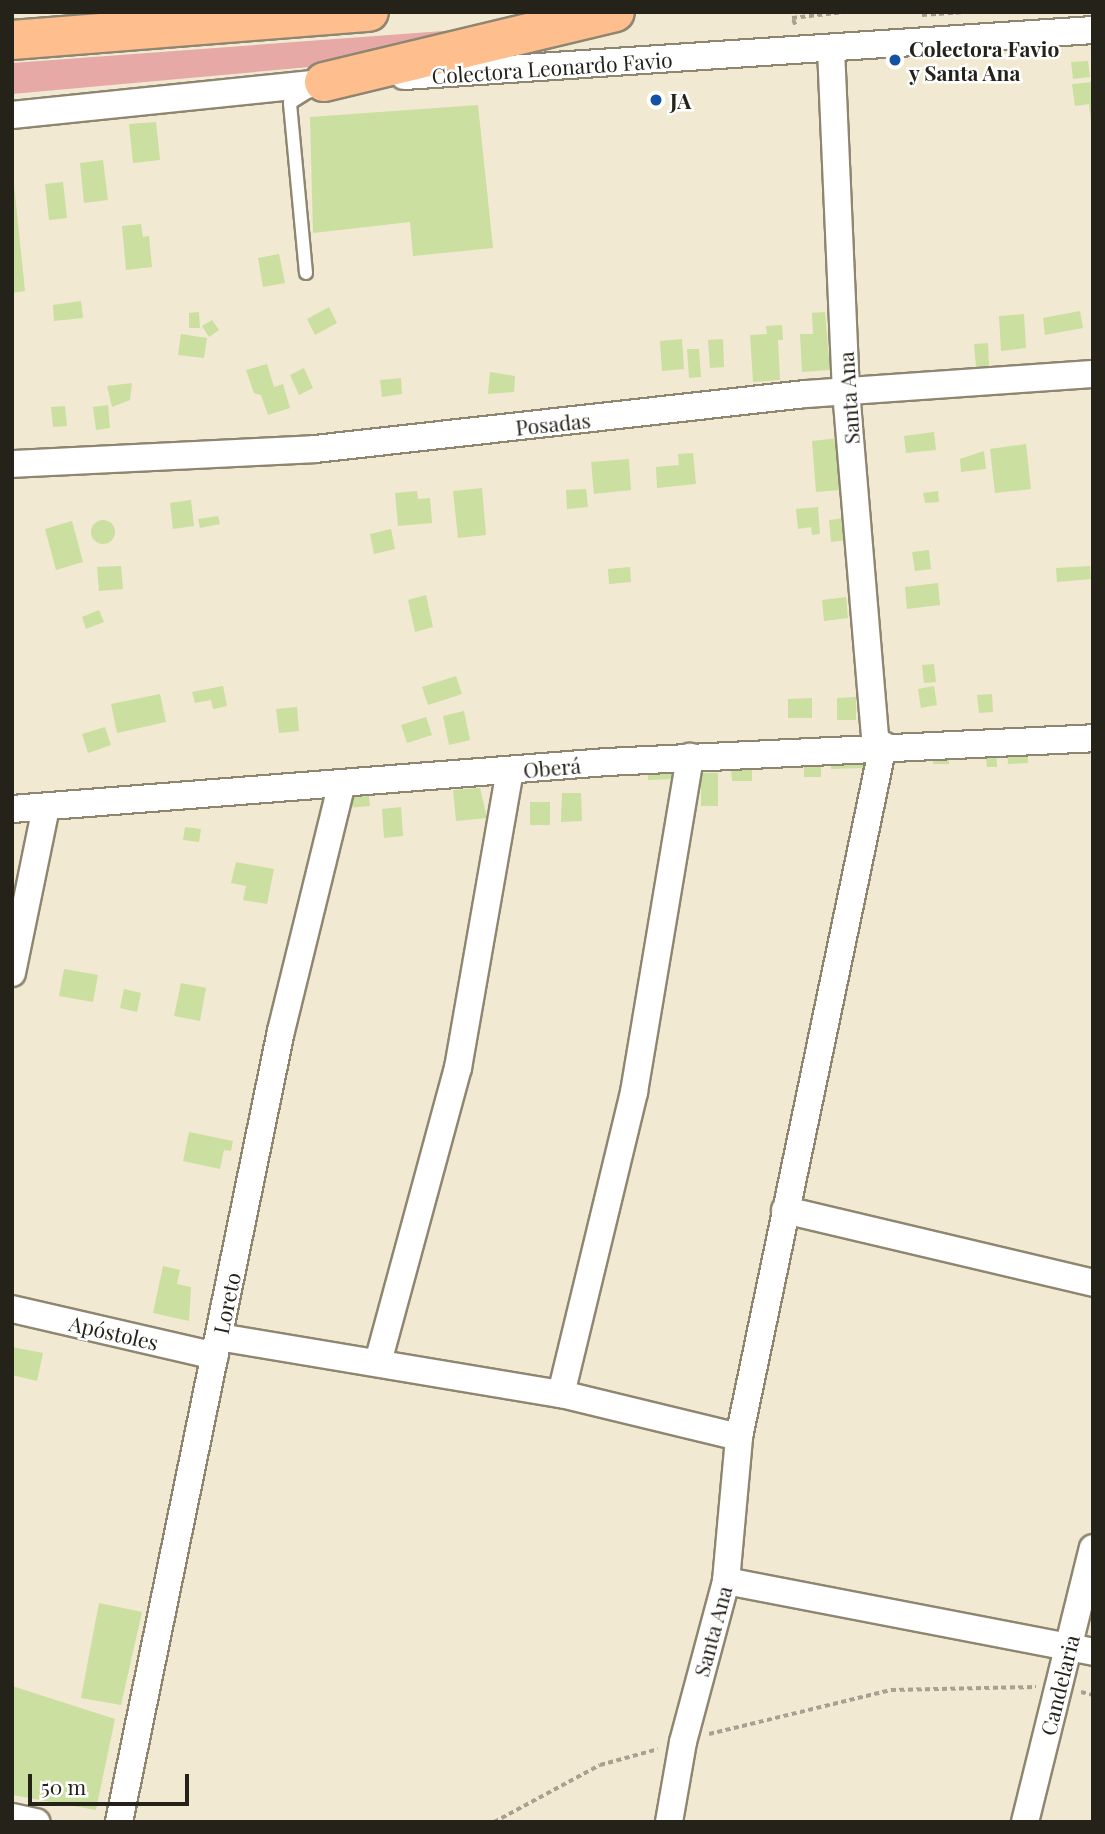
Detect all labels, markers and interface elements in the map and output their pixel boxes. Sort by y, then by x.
place label: Colectora Favio y Santa Ana [909,35,1059,85]
street label: Colectora Leonardo Favio [431,46,673,88]
marker: Colectora Favio y Santa Ana [887,52,903,68]
place label: JA [670,87,691,113]
marker: JA [648,92,664,108]
street label: Santa Ana [832,350,864,446]
street label: Posadas [514,407,592,439]
street label: Oberá [522,752,582,782]
street label: Loreto [207,1270,245,1336]
street label: Apóstoles [67,1310,161,1354]
street label: Santa Ana [688,1582,736,1680]
street label: Candelaria [1034,1632,1084,1738]
scale bar [32,1760,192,1804]
text: 50 m [41,1772,86,1800]

